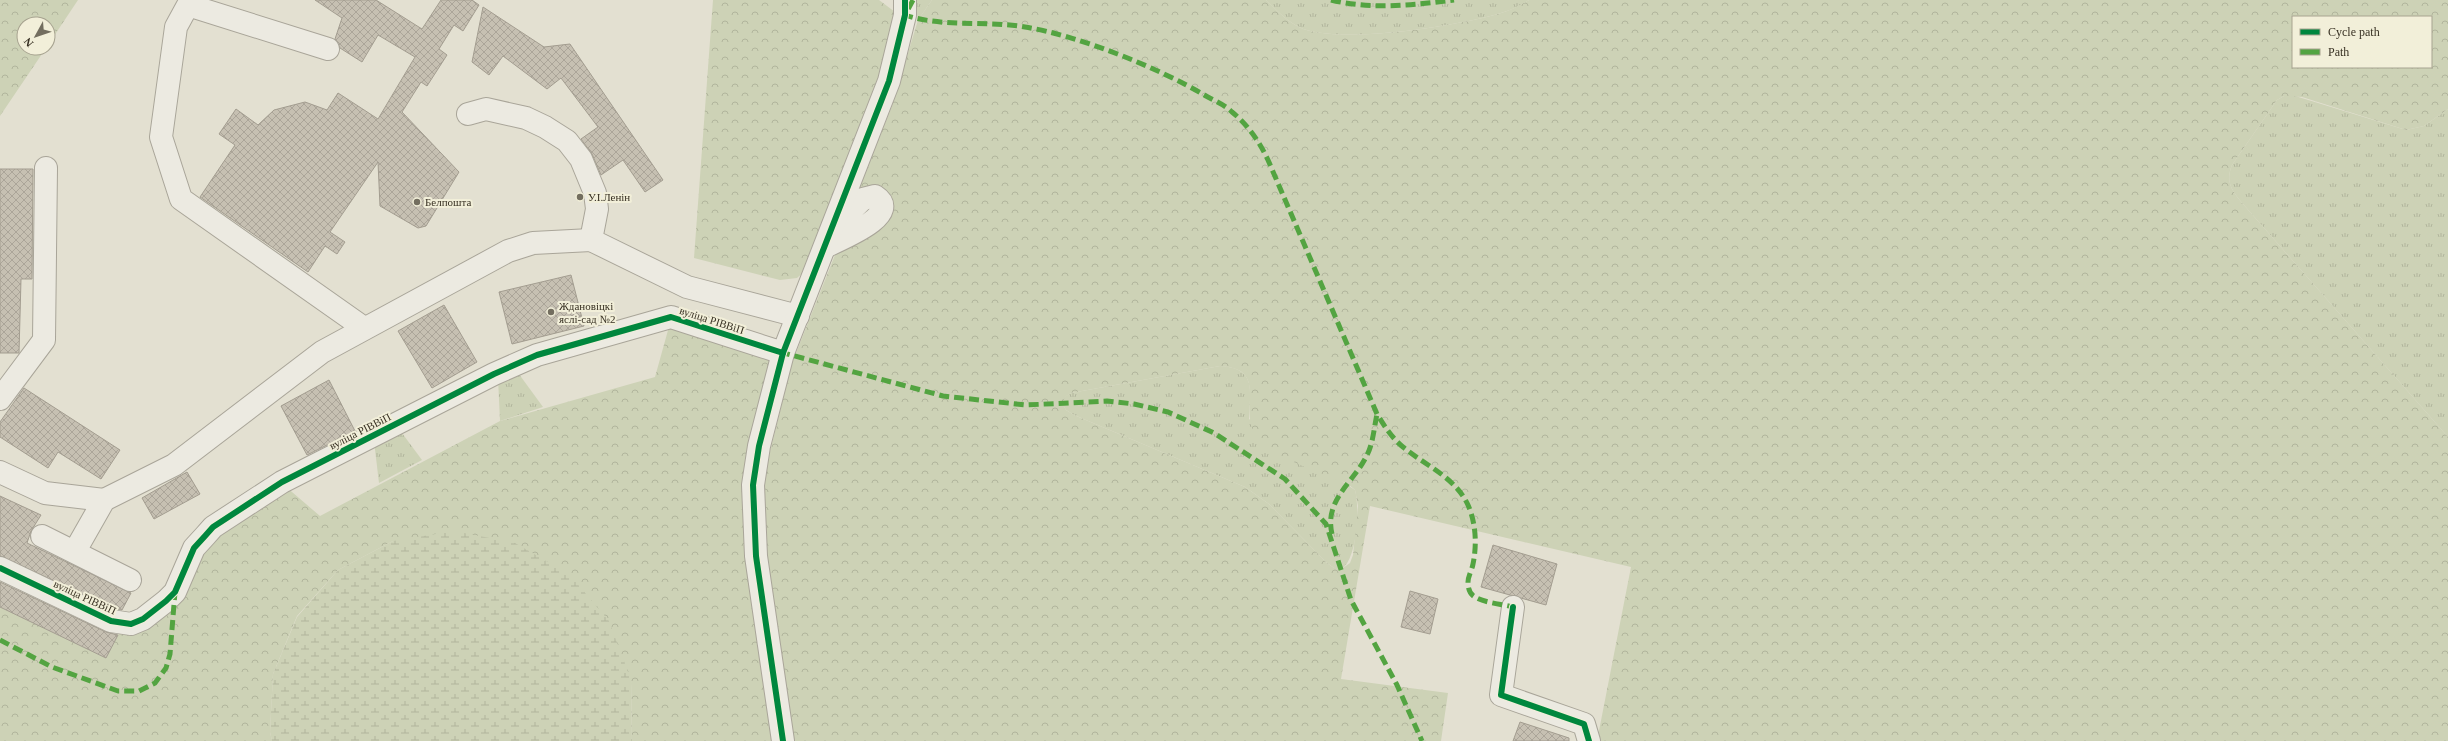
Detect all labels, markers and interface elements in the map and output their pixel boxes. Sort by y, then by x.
north arrow [16,16,56,56]
legend [2292,16,2432,68]
text: Cycle path [2328,25,2380,39]
text: N [21,35,35,49]
text: Path [2328,45,2349,59]
place label: У.І.Ленін [588,191,630,203]
marker: У.І.Ленін [575,192,585,202]
place label: Белпошта [425,196,471,208]
marker: Белпошта [412,197,422,207]
place label: Ждановіцкі яслі-сад №2 [559,300,615,325]
street label: вуліца РІВВіП [678,304,746,336]
marker: Ждановіцкі яслі-сад №2 [546,307,556,317]
street label: вуліца РІВВіП [327,410,393,452]
street label: вуліца РІВВіП [52,577,118,617]

